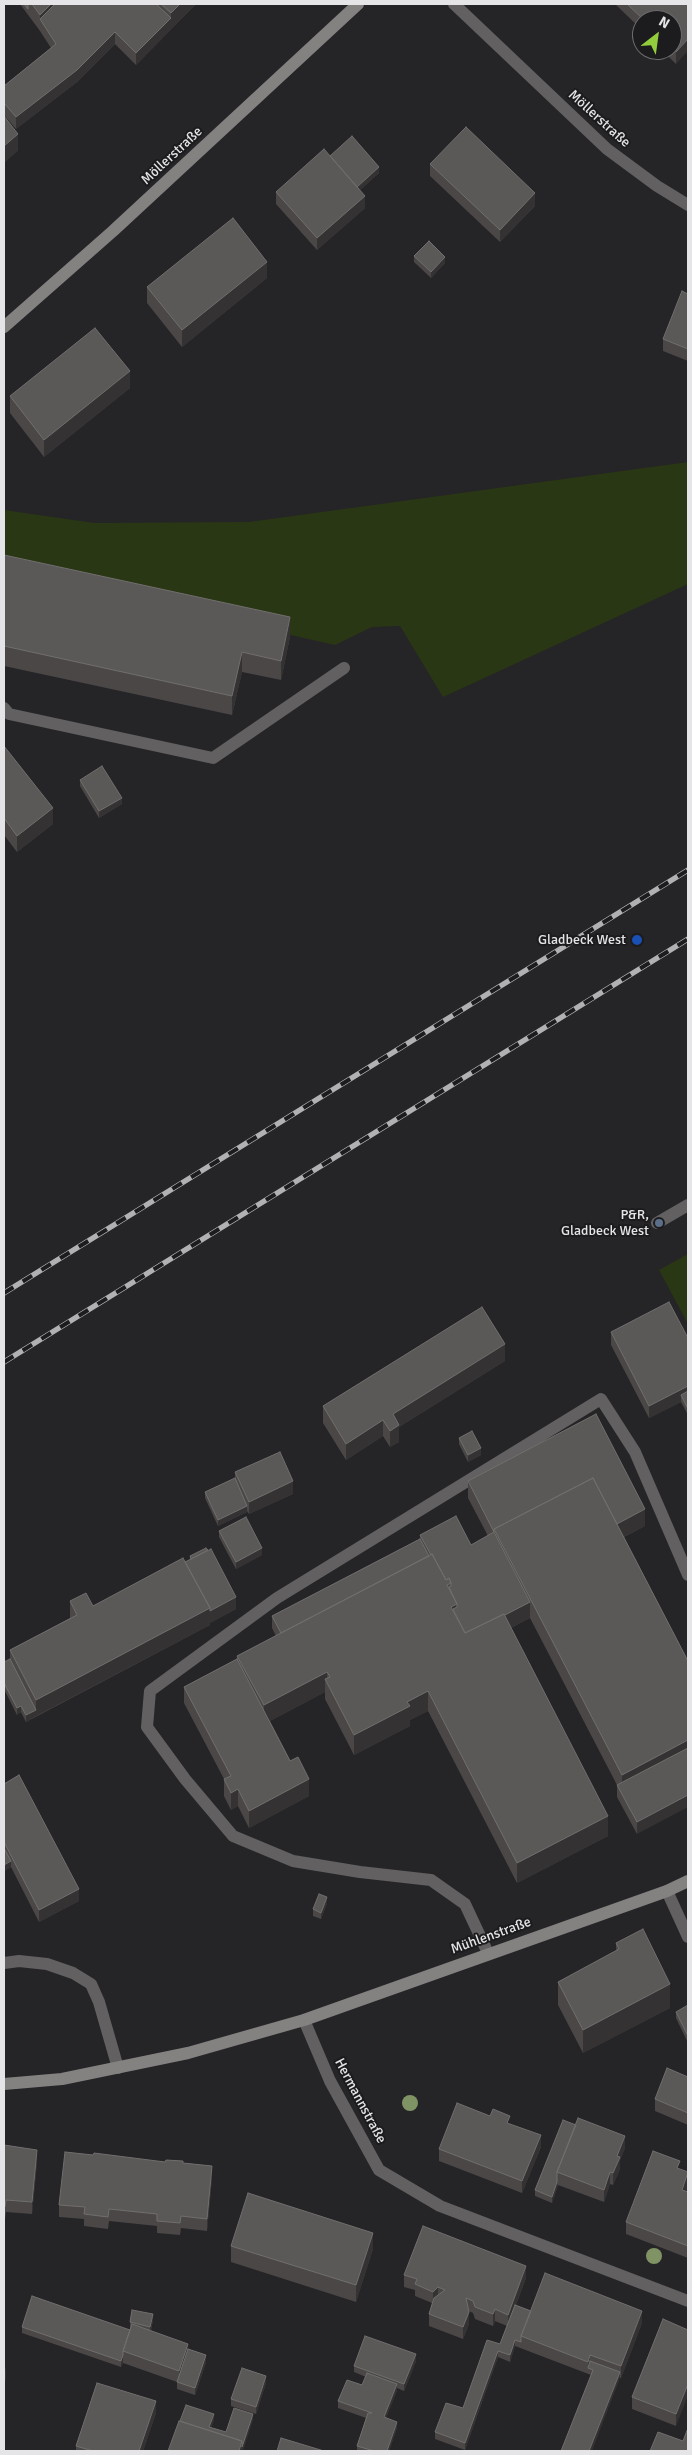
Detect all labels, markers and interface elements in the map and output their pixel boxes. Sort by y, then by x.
north arrow [632,10,682,60]
text: N [656,13,673,32]
street label: Möllerstraße [565,87,633,151]
street label: Möllerstraße [138,123,206,189]
place label: Gladbeck West [538,932,626,948]
marker: Gladbeck West [630,933,644,947]
place label: P&R, Gladbeck West [561,1207,649,1240]
marker: P&R, Gladbeck West [653,1217,665,1229]
street label: Mühlenstraße [449,1914,533,1958]
street label: Hermannstraße [330,2056,390,2146]

